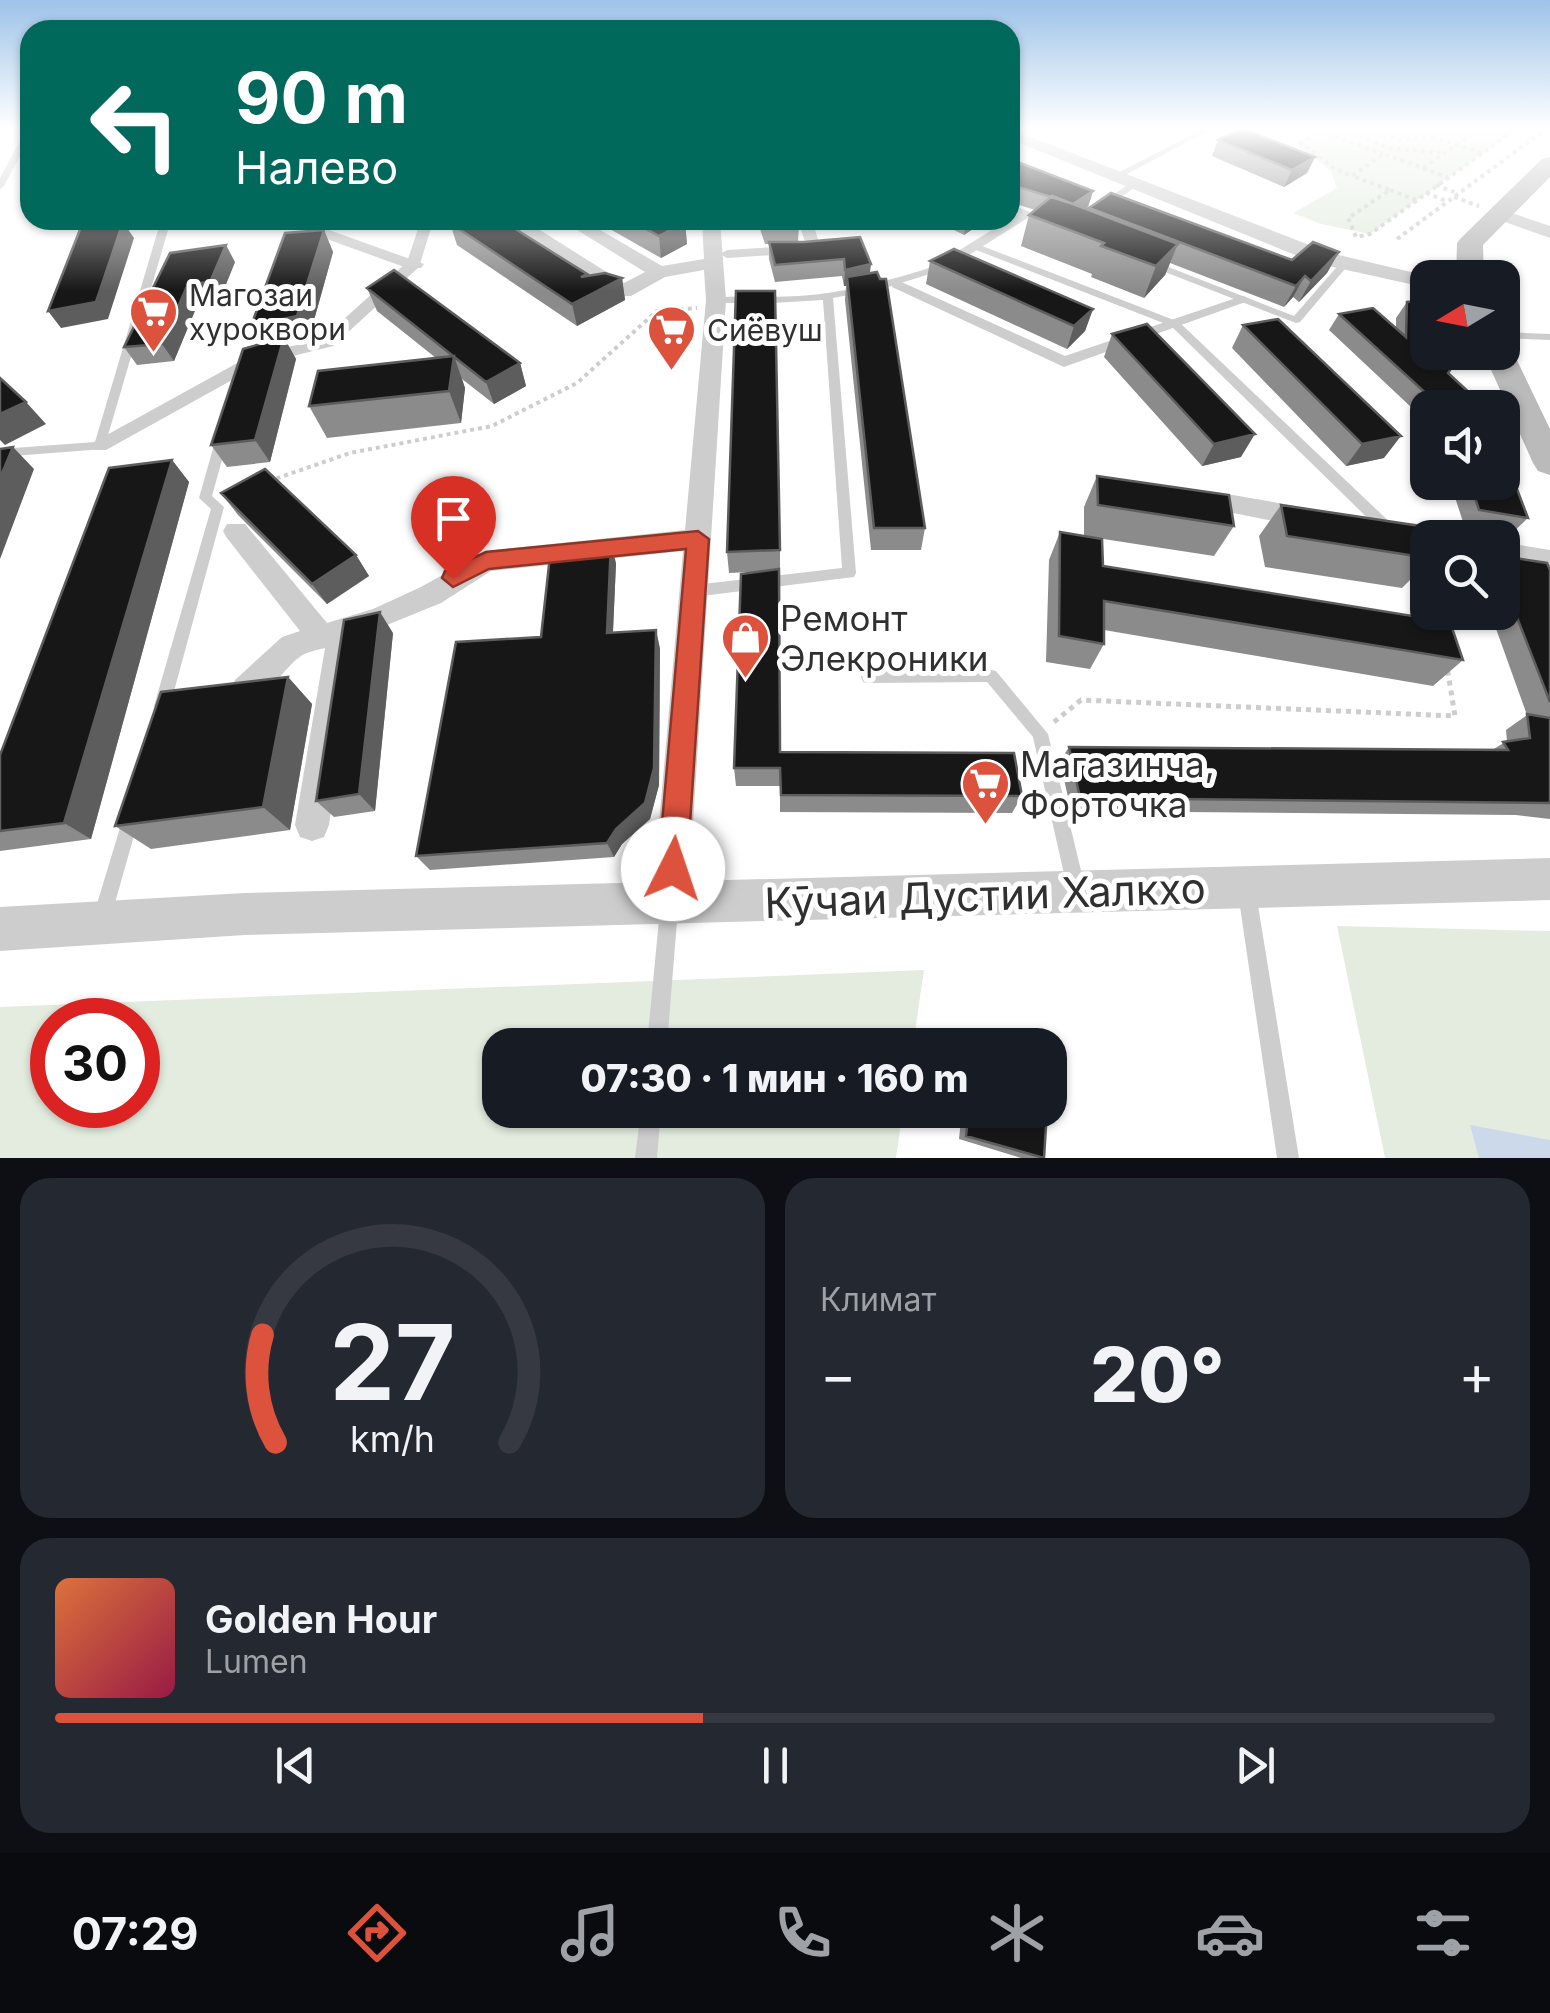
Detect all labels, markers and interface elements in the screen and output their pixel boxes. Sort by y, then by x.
text: 90 m [235,55,408,140]
icon: left [70,60,200,190]
text: Налево [235,140,398,195]
north arrow [1410,260,1520,370]
map controls [1410,260,1520,630]
place label: Магозаи хуроквори [189,277,346,347]
supermarket icon: Магозаи хуроквори [128,286,180,354]
supermarket icon: Сиёвуш [646,304,698,372]
place label: Сиёвуш [707,312,823,348]
button: sound [1410,390,1520,500]
pin [411,476,496,579]
icon: arrive [426,491,481,546]
button: search [1410,520,1520,630]
place label: Ремонт Элекроники [780,597,989,679]
shop icon: Ремонт Элекроники [719,612,771,680]
place label: Магазинча, Форточка [1020,743,1215,825]
supermarket icon: Магазинча, Форточка [959,758,1011,826]
position arrow [621,817,725,921]
street label: Кӯчаи Дустии Халкхо [764,862,1206,928]
speed limit sign: 30 [30,998,160,1128]
text: 07:30 · 1 мин · 160 m [581,1055,968,1101]
text: Климат [820,1280,936,1319]
text: 27 [330,1299,456,1425]
text: 20° [1090,1329,1225,1420]
text: − [820,1342,856,1408]
text: + [1459,1342,1495,1408]
text: km/h [350,1417,435,1461]
text: Golden Hour [205,1596,437,1642]
text: Lumen [205,1642,308,1681]
icon: previous [268,1738,323,1793]
icon: pause [748,1738,803,1793]
icon: next [1228,1738,1283,1793]
icon: directions [342,1898,412,1968]
icon: music [555,1898,625,1968]
icon: phone [768,1898,838,1968]
icon: climate [982,1898,1052,1968]
icon: car [1195,1898,1265,1968]
icon: filters [1408,1898,1478,1968]
text: 07:29 [72,1906,198,1961]

